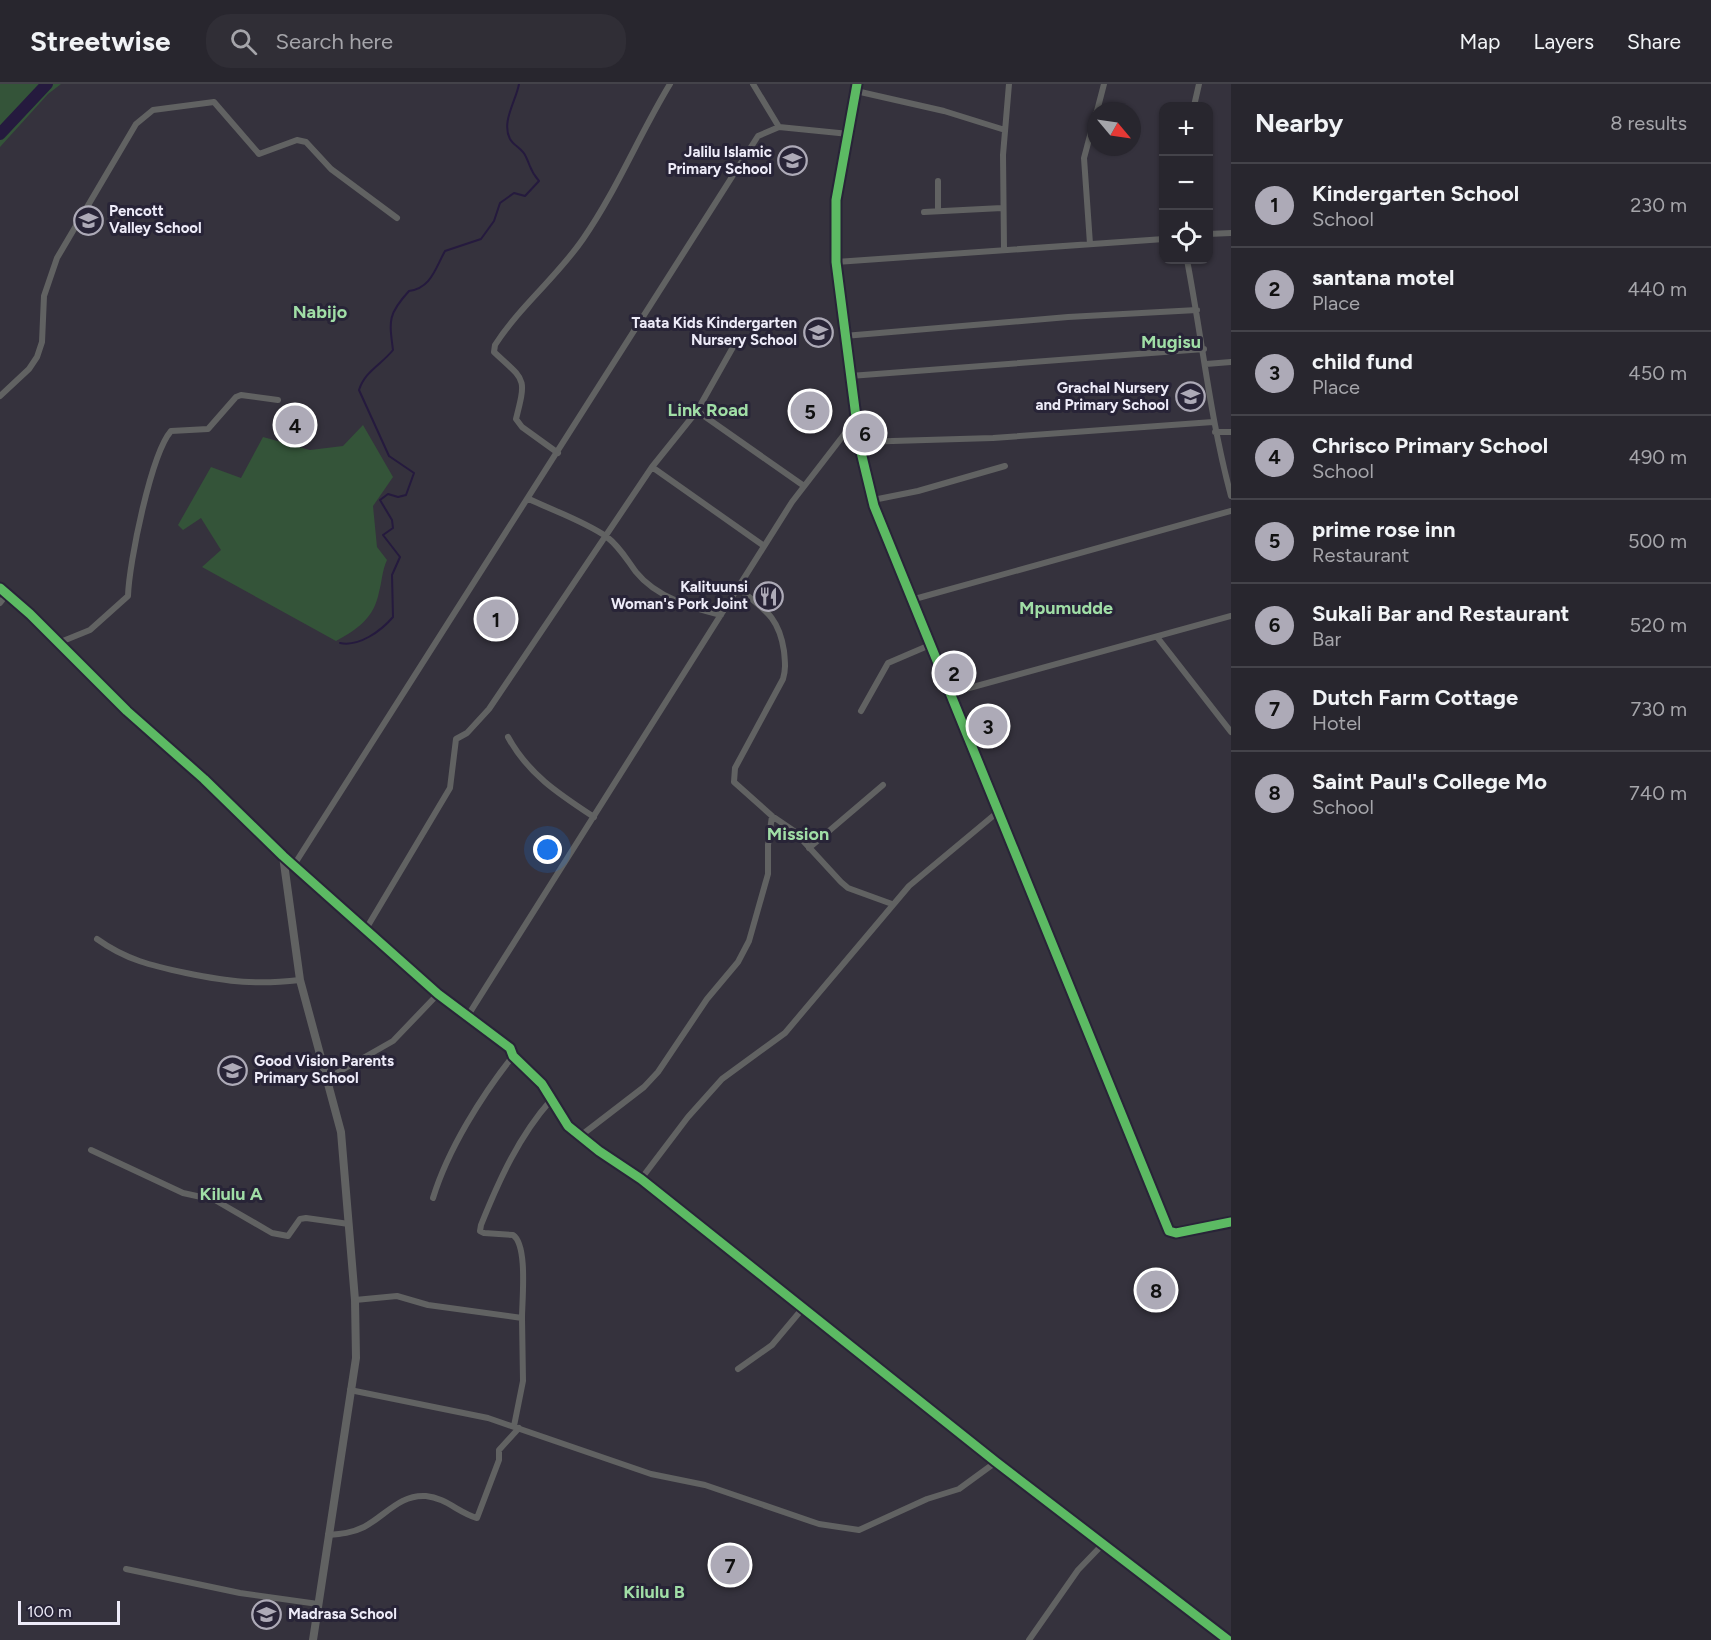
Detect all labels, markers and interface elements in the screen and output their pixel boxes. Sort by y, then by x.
search box [206,14,626,68]
text: Streetwise [30,24,170,58]
icon: search [227,25,260,58]
text: Search here [275,28,393,55]
text: Map [1460,29,1500,54]
text: Layers [1533,29,1594,54]
text: Share [1627,29,1681,54]
north arrow [1087,102,1141,156]
map controls [1159,102,1213,264]
button: + [1159,102,1213,156]
text: Nearby [1255,107,1343,139]
text: 8 results [1610,111,1687,135]
place label: Jalilu Islamic Primary School [667,143,772,178]
school or university icon: Jalilu Islamic Primary School [777,145,809,177]
button: − [1159,156,1213,210]
text: Kindergarten School [1312,180,1519,207]
text: 1 [1270,193,1279,217]
text: 230 m [1630,193,1687,217]
place label: Pencott Valley School [109,202,202,237]
school or university icon: Pencott Valley School [72,204,104,236]
text: School [1312,207,1374,231]
button: locate [1159,210,1213,264]
text: santana motel [1312,264,1455,291]
text: 2 [1269,277,1280,301]
text: 440 m [1627,277,1687,301]
text: Place [1312,291,1360,315]
district label: Nabijo [293,301,347,323]
place label: Taata Kids Kindergarten Nursery School [632,314,797,349]
school or university icon: Taata Kids Kindergarten Nursery School [802,316,834,348]
district label: Mugisu [1141,331,1201,353]
text: child fund [1312,348,1413,375]
text: 3 [1269,361,1280,385]
text: 450 m [1628,361,1687,385]
text: Place [1312,375,1360,399]
place label: Grachal Nursery and Primary School [1035,379,1169,414]
school or university icon: Grachal Nursery and Primary School [1174,381,1206,413]
pin: 5 [790,388,830,434]
district label: Link Road [668,399,748,421]
pin: 4 [276,402,314,448]
pin: 6 [846,410,884,456]
text: Chrisco Primary School [1312,432,1548,459]
text: 4 [1268,445,1281,469]
text: 490 m [1628,445,1687,469]
text: School [1312,459,1374,483]
text: prime rose inn [1312,516,1456,543]
text: 5 [1269,529,1280,553]
text: 500 m [1628,529,1687,553]
text: Restaurant [1312,543,1409,567]
place label: Kalituunsi Woman's Pork Joint [611,578,748,613]
restaurant icon: Kalituunsi Woman's Pork Joint [753,580,785,612]
pin: 1 [476,596,516,642]
district label: Mpumudde [1019,597,1113,619]
text: Sukali Bar and Restaurant [1312,600,1569,627]
text: 6 [1269,613,1280,637]
text: 520 m [1630,613,1687,637]
text: Bar [1312,627,1341,651]
pin: 2 [934,650,974,696]
text: Dutch Farm Cottage [1312,684,1518,711]
text: 7 [1269,697,1280,721]
text: 730 m [1631,697,1687,721]
pin: 3 [968,704,1008,748]
text: Hotel [1312,711,1361,735]
text: Saint Paul's College Mo [1312,768,1547,795]
text: 8 [1268,781,1281,805]
text: 740 m [1629,781,1687,805]
text: School [1312,795,1374,819]
district label: Mission [767,823,829,845]
your location [533,835,562,864]
place label: Good Vision Parents Primary School [254,1052,394,1087]
school or university icon: Good Vision Parents Primary School [217,1054,249,1086]
district label: Kilulu A [199,1183,263,1205]
pin: 8 [1136,1268,1176,1312]
pin: 7 [710,1542,750,1588]
district label: Kilulu B [623,1581,685,1603]
scale bar [18,1598,120,1626]
school or university icon: Madrasa School [251,1598,283,1630]
text: 100 m [27,1602,72,1621]
place label: Madrasa School [288,1605,397,1623]

